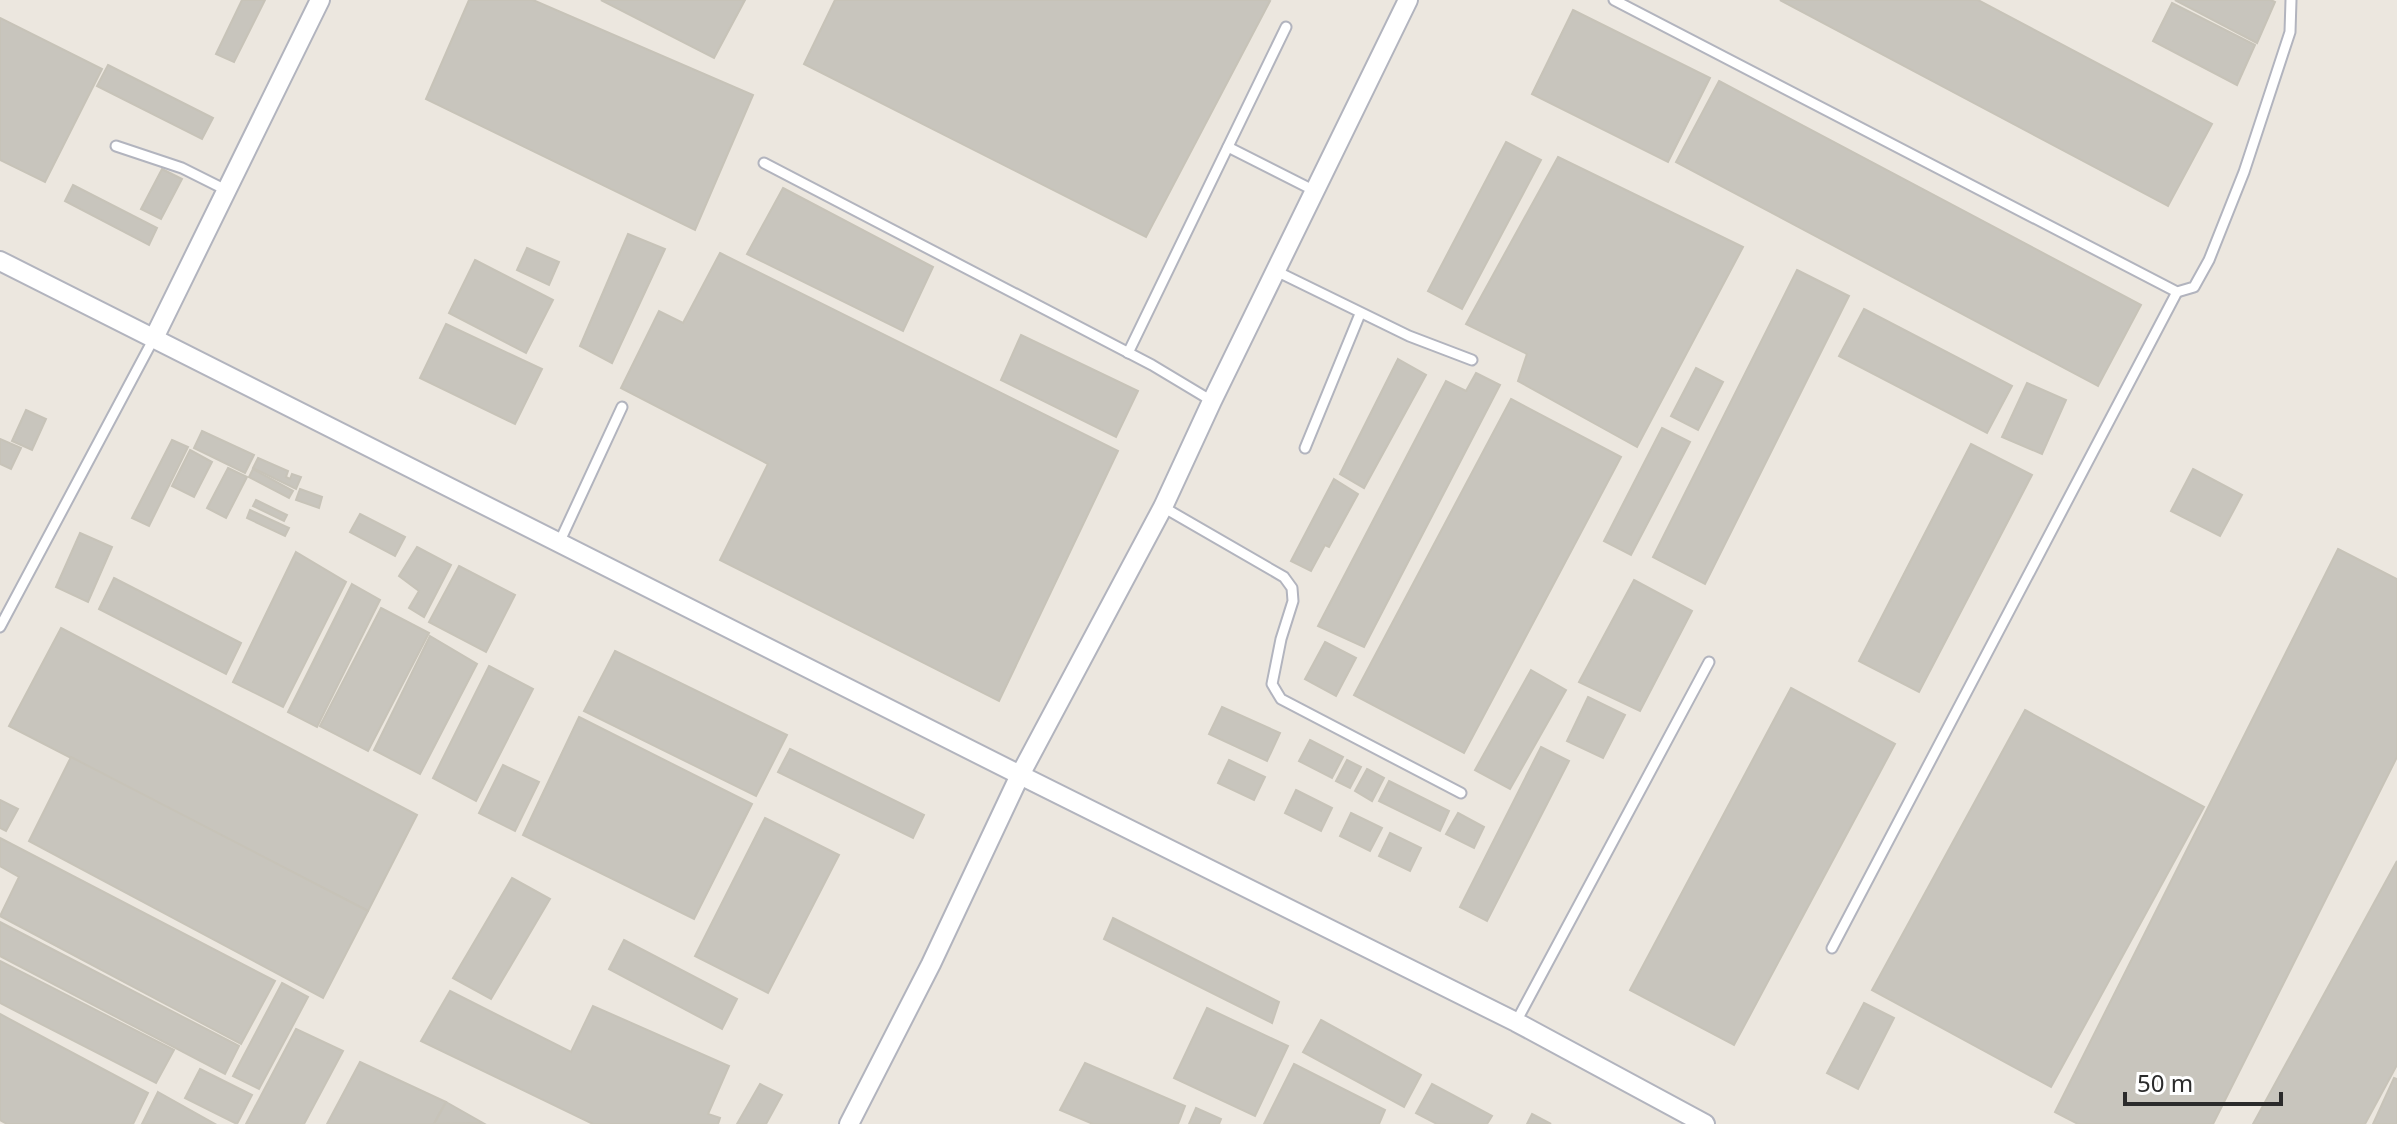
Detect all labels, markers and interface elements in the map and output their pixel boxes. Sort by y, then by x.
scale bar [2125,1056,2281,1106]
text: 50 m [2137,1066,2193,1099]

